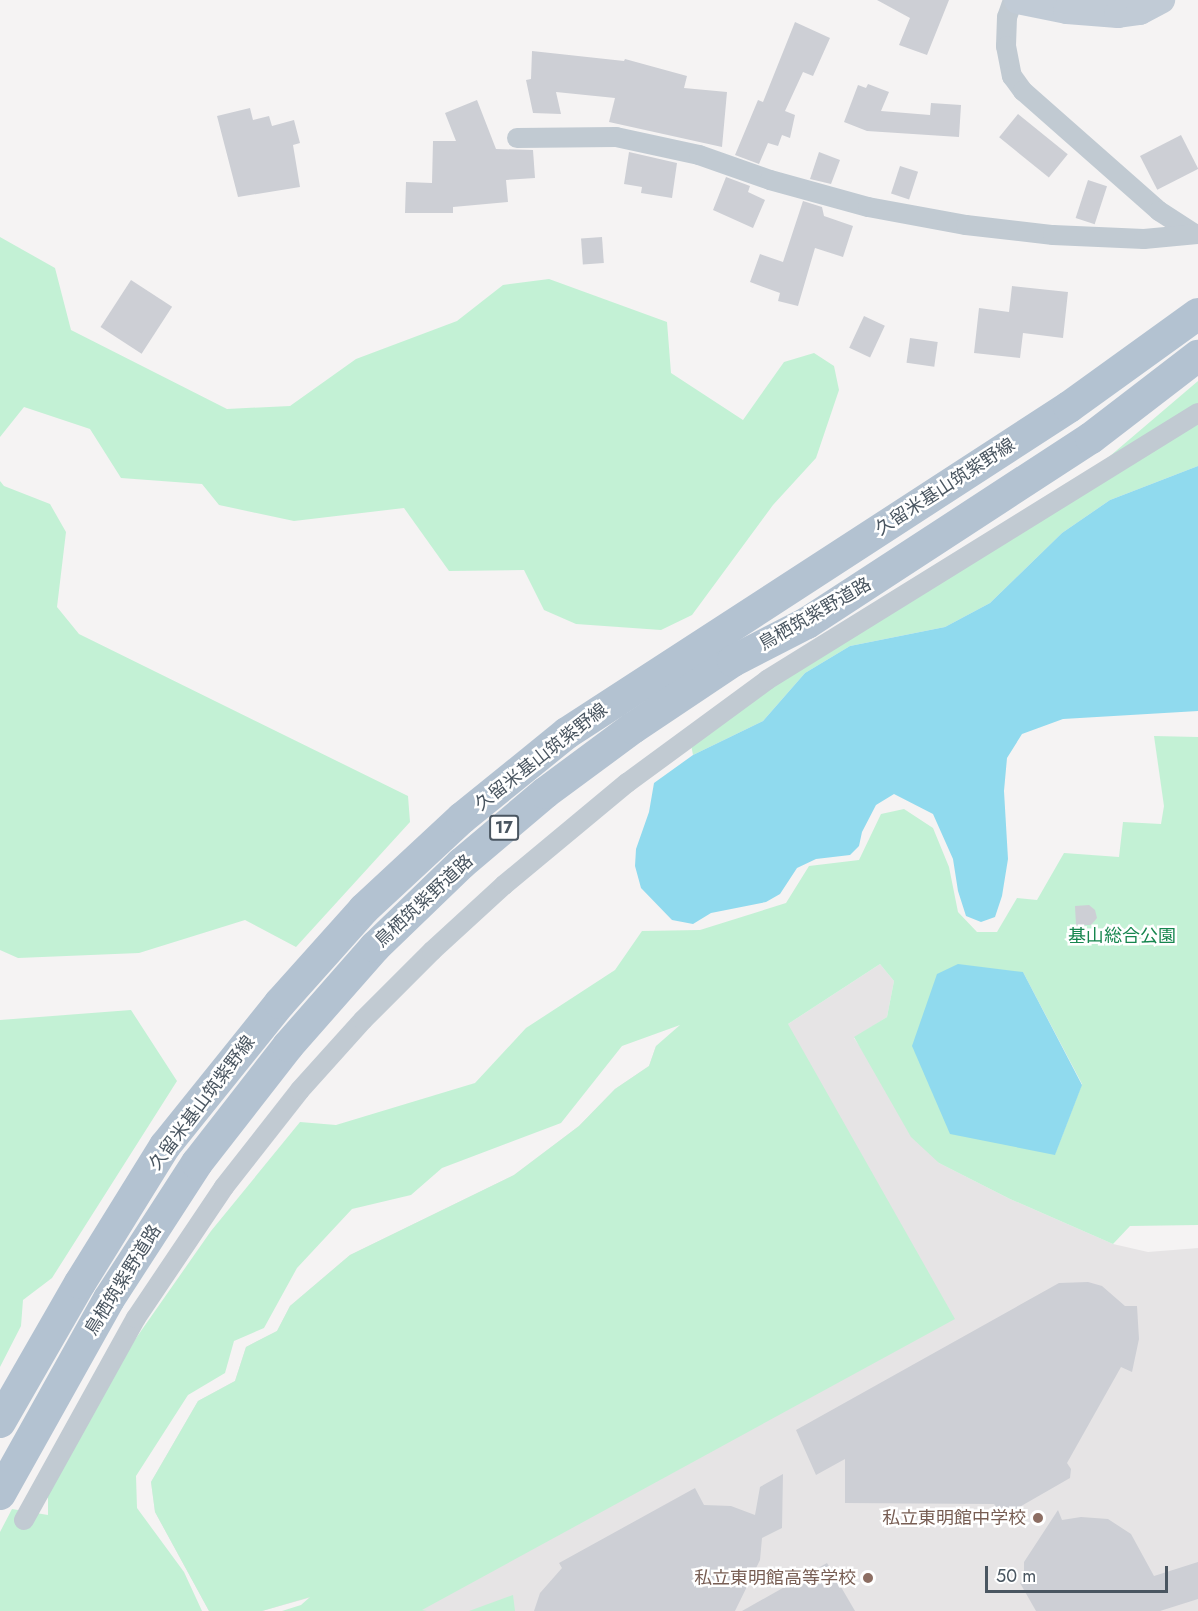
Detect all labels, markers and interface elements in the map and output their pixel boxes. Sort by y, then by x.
street label: 久留米基山筑紫野線 [871,434,1019,540]
street label: 鳥栖筑紫野道路 [755,573,875,655]
street label: 久留米基山筑紫野線 [471,699,611,815]
road number: 17 [489,815,519,841]
street label: 鳥栖筑紫野道路 [371,850,477,952]
park label: 基山総合公園 [1068,925,1176,947]
street label: 久留米基山筑紫野線 [145,1032,259,1174]
street label: 鳥栖筑紫野道路 [80,1221,166,1339]
place label: 私立東明館中学校 [882,1507,1026,1529]
marker: 私立東明館中学校 [1031,1511,1045,1525]
scale bar [988,1554,1171,1592]
text: 50 m [996,1563,1036,1589]
place label: 私立東明館高等学校 [694,1567,856,1589]
marker: 私立東明館高等学校 [861,1571,875,1585]

